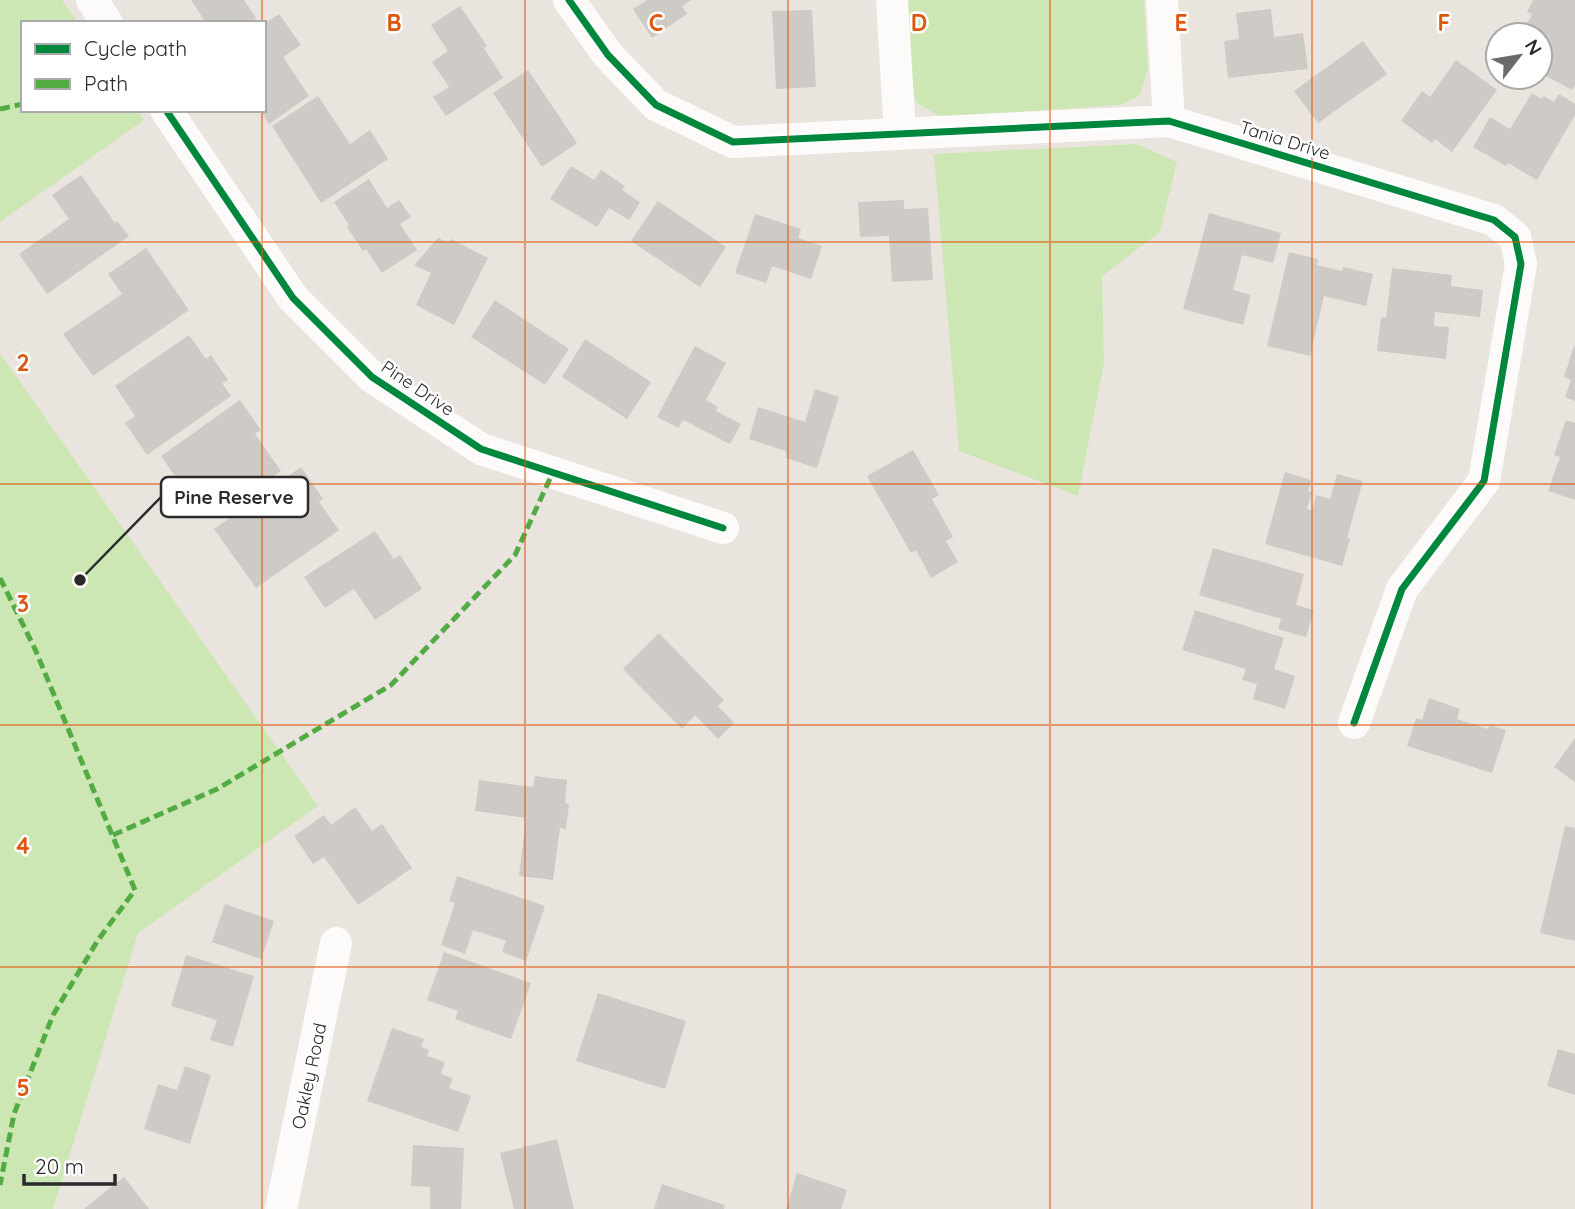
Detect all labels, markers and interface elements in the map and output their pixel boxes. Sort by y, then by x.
text: B [386,8,402,37]
text: C [649,8,663,37]
text: D [911,8,927,37]
text: E [1174,8,1188,37]
text: F [1438,8,1450,37]
legend [21,21,266,112]
north arrow [1484,21,1554,91]
text: Cycle path [84,35,187,61]
text: N [1520,35,1547,59]
text: Path [84,70,128,96]
street label: Tania Drive [1237,115,1333,165]
text: 2 [16,348,30,377]
street label: Pine Drive [377,355,459,421]
callout: Pine Reserve [161,477,308,517]
text: Pine Reserve [174,485,294,509]
text: 3 [17,589,29,618]
text: 4 [16,831,30,860]
street label: Oakley Road [287,1021,331,1131]
text: 5 [16,1073,30,1102]
scale bar [24,1142,116,1186]
text: 20 m [35,1153,84,1179]

